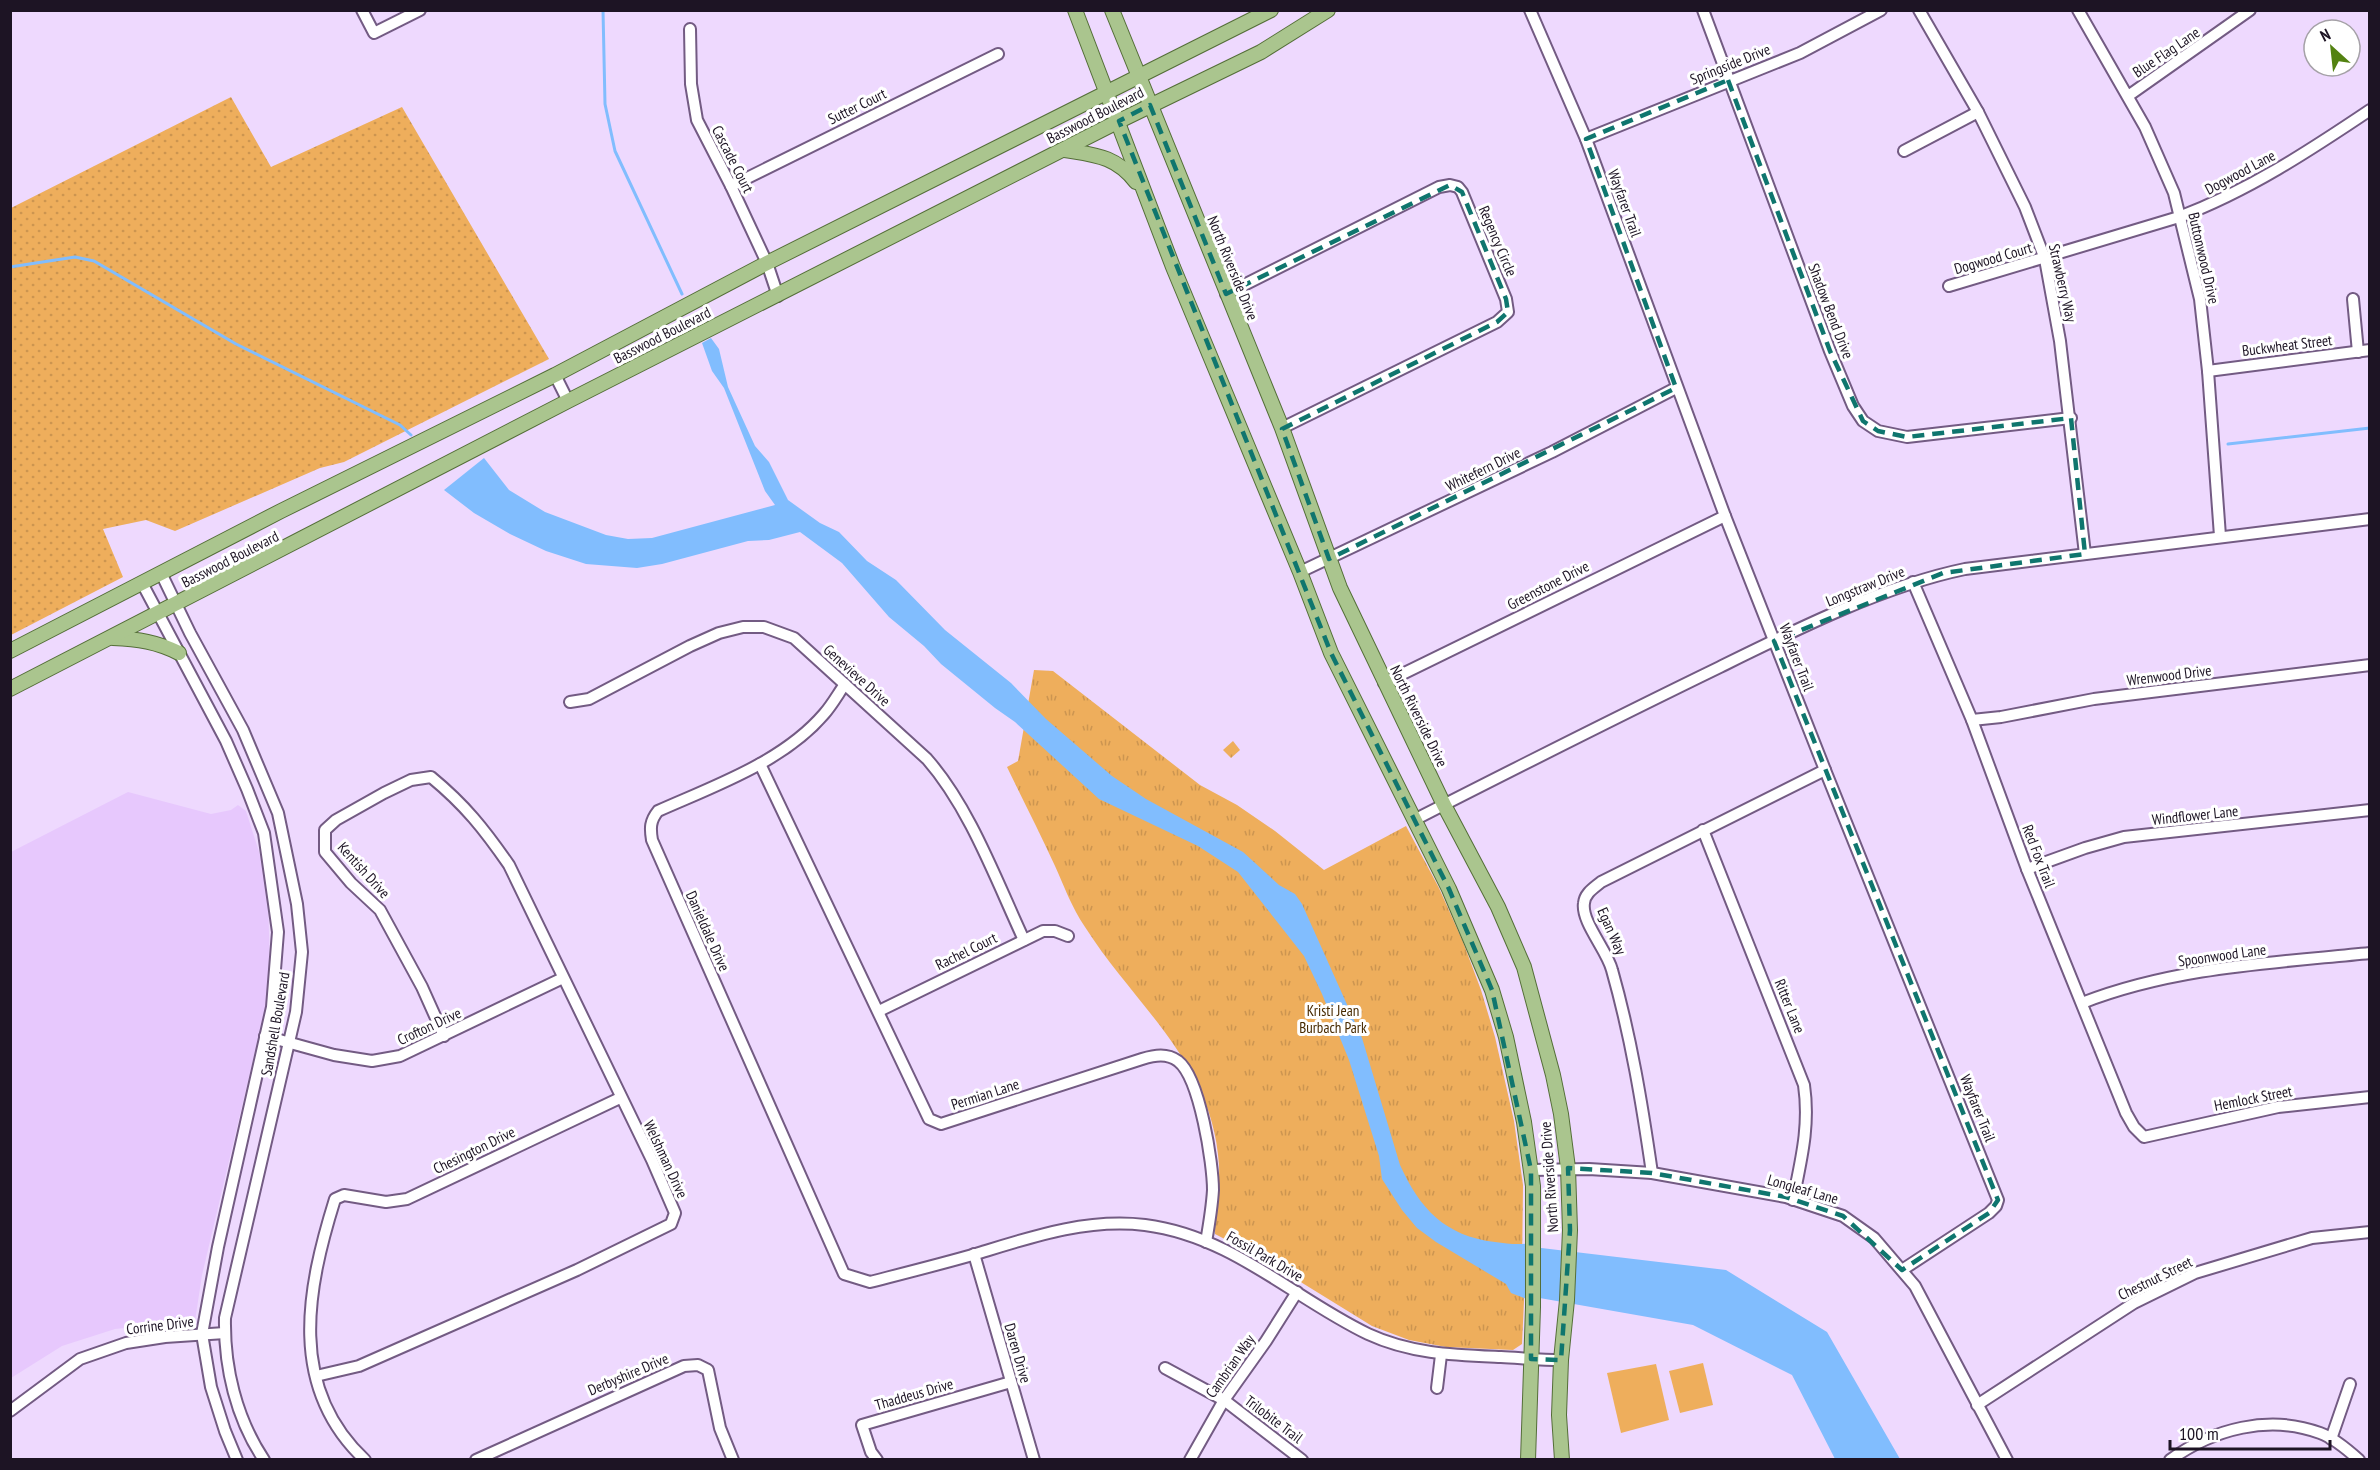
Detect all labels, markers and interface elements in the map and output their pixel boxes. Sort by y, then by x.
north arrow [2302,18,2362,78]
street label: Blue Flag Lane [2129,23,2203,81]
text: N [2317,24,2334,46]
street label: Springside Drive [1687,39,1773,89]
street label: Basswood Boulevard [1043,82,1147,148]
street label: Sutter Court [825,84,889,128]
street label: Cascade Court [708,122,758,196]
street label: Dogwood Lane [2202,146,2278,198]
street label: Wayfarer Trail [1604,167,1646,240]
street label: Regency Circle [1475,203,1521,279]
street label: Buttonwood Drive [2184,210,2224,306]
street label: North Riverside Drive [1203,213,1263,323]
street label: Dogwood Court [1952,238,2034,278]
street label: Strawberry Way [2045,242,2081,324]
street label: Shadow Bend Drive [1804,261,1858,361]
street label: Basswood Boulevard [610,302,714,368]
street label: Buckwheat Street [2241,330,2333,360]
street label: Whitefern Drive [1442,443,1524,495]
street label: Basswood Boulevard [178,526,282,592]
street label: Greenstone Drive [1504,556,1592,614]
street label: Longstraw Drive [1823,562,1907,610]
street label: Wayfarer Trail [1775,621,1819,694]
street label: Genevieve Drive [820,640,894,710]
street label: Wrenwood Drive [2126,660,2212,690]
street label: North Riverside Drive [1386,662,1452,770]
street label: Windflower Lane [2151,801,2239,829]
street label: Red Fox Trail [2018,822,2060,891]
street label: Kentish Drive [334,838,394,902]
street label: Danieldale Drive [682,888,734,974]
street label: Egan Way [1593,904,1631,958]
street label: Rachel Court [932,928,1000,974]
street label: Spoonwood Lane [2177,939,2267,971]
street label: Sandshell Boulevard [256,970,294,1078]
street label: Ritter Lane [1771,976,1809,1036]
park label: Kristi Jean Burbach Park [1299,1001,1367,1037]
street label: Crofton Drive [394,1003,464,1049]
street label: Wayfarer Trail [1956,1072,2000,1145]
street label: Permian Lane [949,1074,1021,1114]
street label: Hemlock Street [2212,1081,2294,1115]
street label: Welshman Drive [640,1117,692,1201]
street label: North Riverside Drive [1536,1121,1562,1233]
street label: Chesington Drive [430,1122,518,1178]
street label: Longleaf Lane [1765,1170,1841,1208]
street label: Fossil Park Drive [1223,1226,1307,1286]
street label: Chestnut Street [2115,1252,2195,1304]
street label: Corrine Drive [125,1311,195,1339]
street label: Daren Drive [1000,1321,1036,1385]
street label: Cambrian Way [1201,1330,1259,1401]
street label: Derbyshire Drive [585,1348,671,1400]
street label: Thaddeus Drive [873,1374,955,1414]
street label: Trilobite Trail [1241,1391,1307,1447]
scale bar [2170,1413,2330,1451]
text: 100 m [2179,1422,2219,1445]

